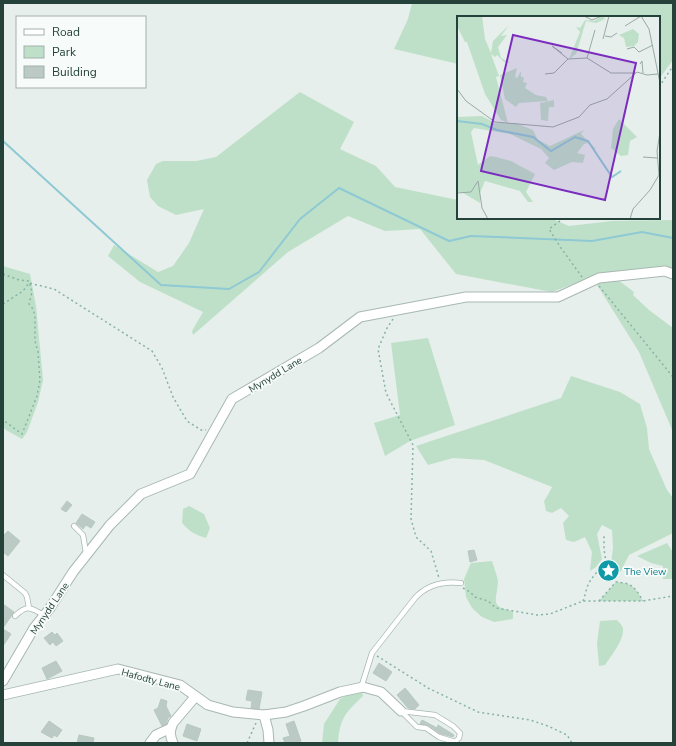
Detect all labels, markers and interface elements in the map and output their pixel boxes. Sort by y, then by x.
legend [16,16,146,88]
inset map [457,16,660,219]
text: Road [52,24,80,40]
text: Park [52,44,77,60]
text: Building [52,64,97,80]
street label: Mynydd Lane [246,353,305,396]
place icon: The View [596,558,622,584]
place label: The View [624,565,667,579]
street label: Mynydd Lane [27,580,73,637]
street label: Hafodty Lane [120,665,182,695]

